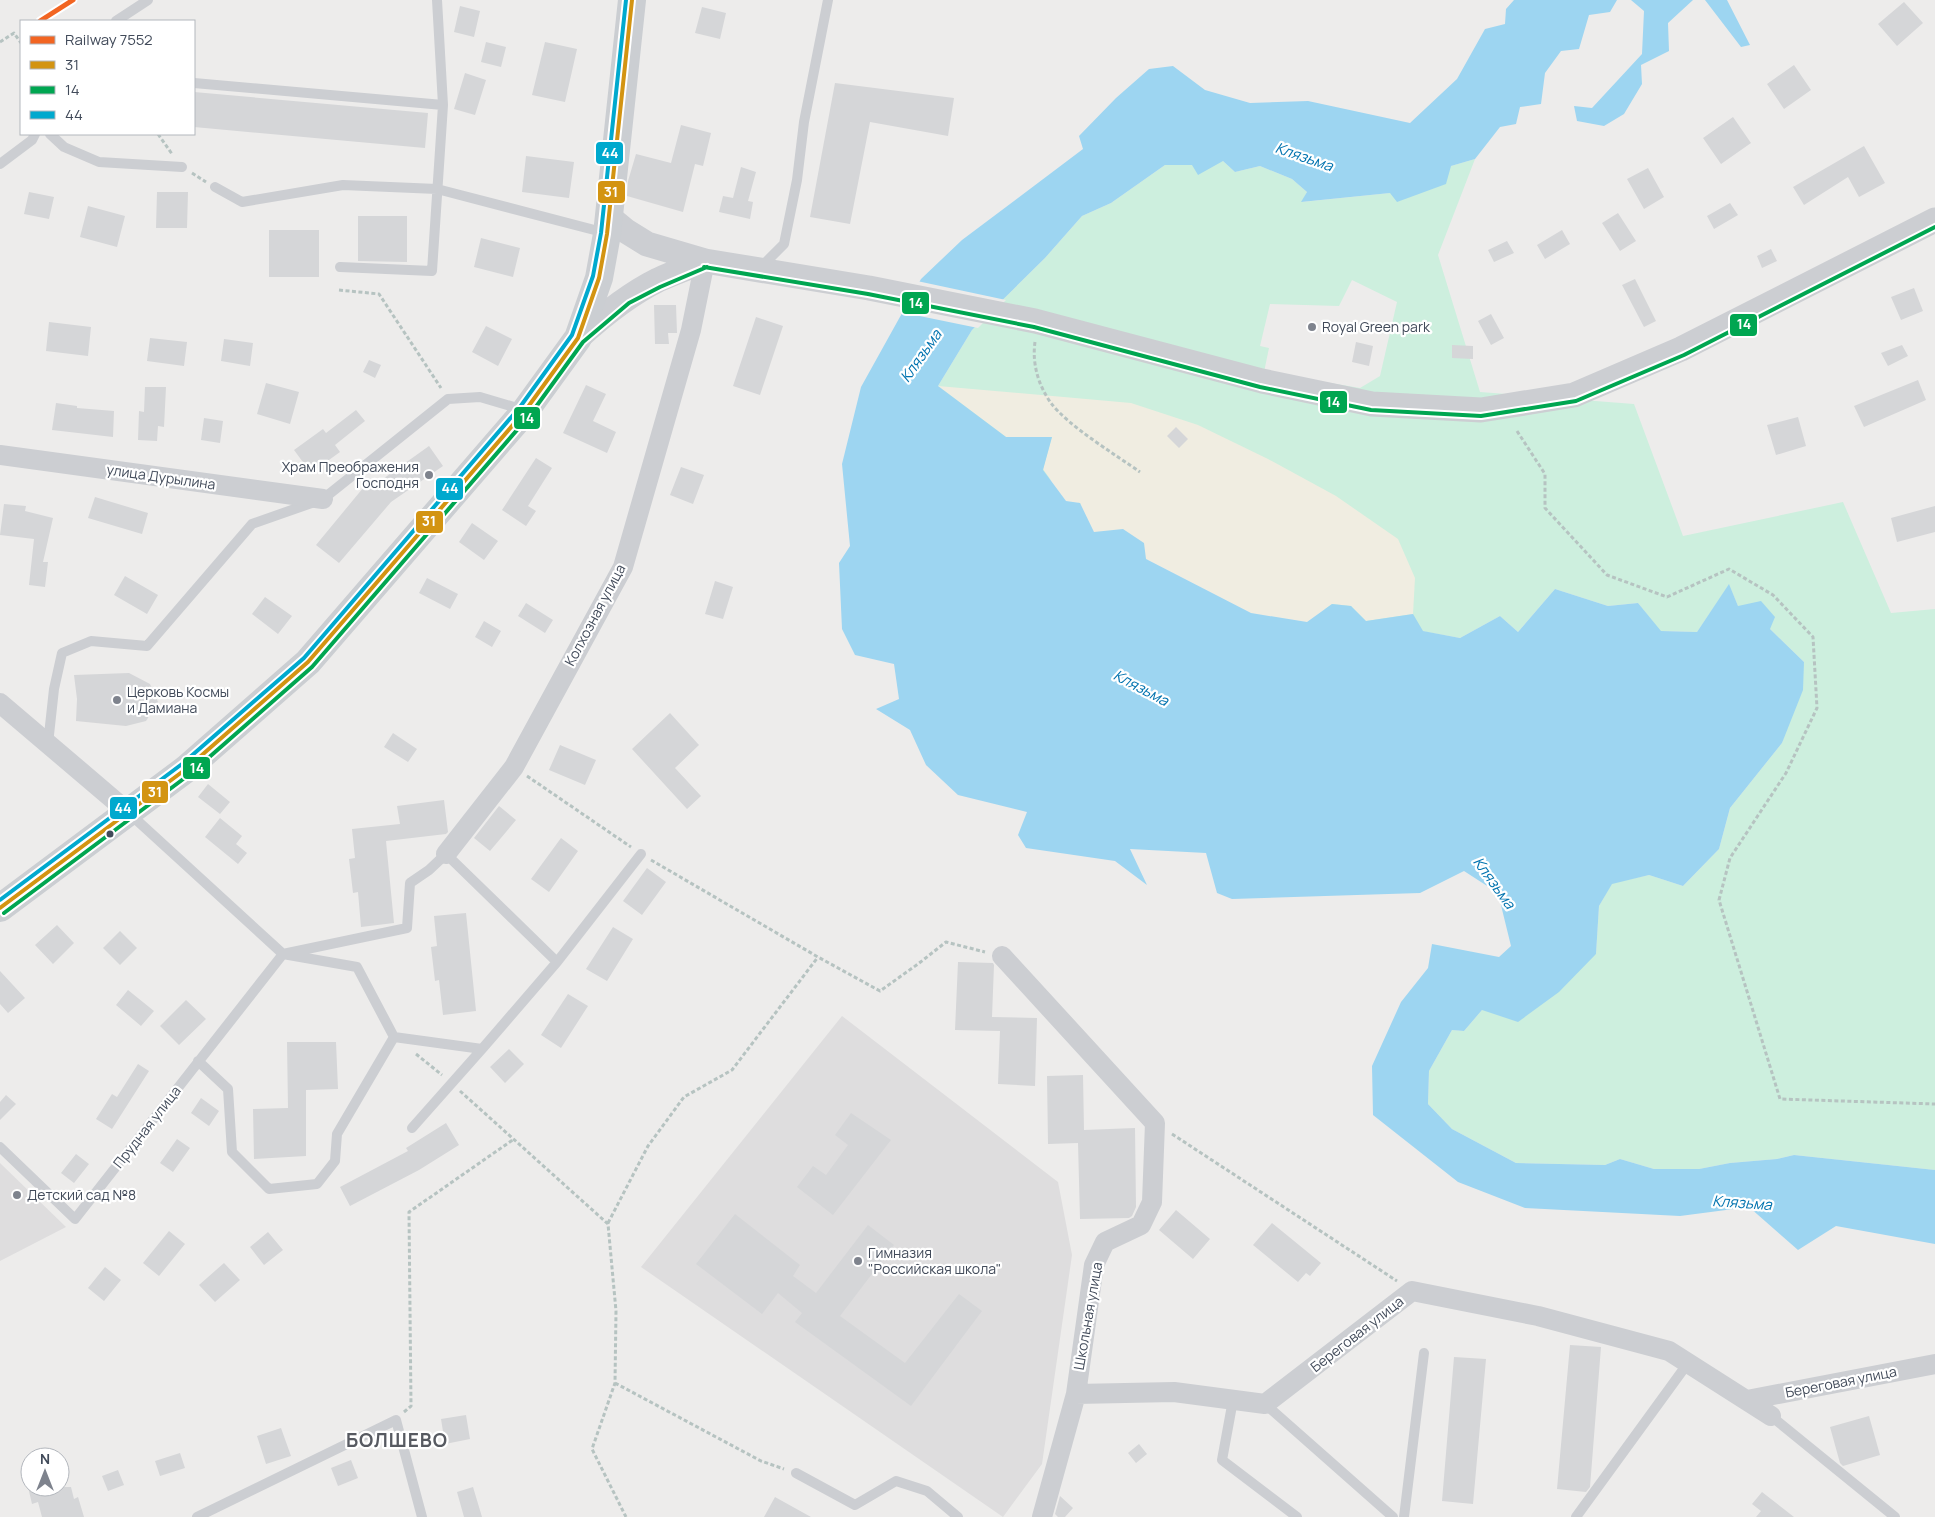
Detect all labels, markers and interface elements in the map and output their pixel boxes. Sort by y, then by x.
legend [20,20,195,135]
text: Railway 7552 [65,29,153,50]
text: 31 [65,54,79,75]
text: 14 [65,79,80,100]
text: 44 [65,104,83,125]
water label: Клязьма [1273,137,1336,176]
line badge: 44 [595,141,624,165]
text: 44 [602,143,618,162]
line badge: 31 [597,180,626,204]
text: 31 [604,182,618,201]
line badge: 14 [901,291,930,315]
text: 14 [909,293,923,312]
line badge: 14 [1729,313,1758,337]
text: 14 [1737,314,1751,333]
place label: Royal Green park [1322,317,1431,336]
marker: Royal Green park [1306,321,1318,333]
water label: Клязьма [895,325,947,386]
line badge: 14 [1319,390,1348,414]
text: 14 [1326,392,1340,411]
line badge: 14 [513,406,541,430]
text: 14 [520,408,534,427]
place label: Храм Преображения Господня [282,457,419,492]
street label: улица Дурылина [105,459,217,494]
marker: Храм Преображения Господня [423,469,435,481]
line badge: 44 [435,477,464,501]
text: 44 [442,478,458,497]
line badge: 31 [415,510,444,534]
text: 31 [422,511,436,530]
street label: Колхозная улица [560,561,629,669]
water label: Клязьма [1110,664,1173,711]
place label: Церковь Космы и Дамиана [127,682,229,717]
marker: Церковь Космы и Дамиана [111,694,123,706]
line badge: 14 [182,756,211,780]
text: 14 [190,758,204,777]
line badge: 31 [141,780,169,804]
text: 31 [148,782,162,801]
line badge: 44 [109,796,138,820]
text: 44 [115,798,131,817]
unlabelled marker [105,829,115,839]
water label: Клязьма [1468,852,1521,914]
street label: Прудная улица [109,1082,185,1172]
place label: Детский сад №8 [27,1185,136,1204]
marker: Детский сад №8 [11,1189,23,1201]
water label: Клязьма [1712,1190,1773,1215]
place label: Гимназия "Российская школа" [868,1243,1001,1278]
marker: Гимназия "Российская школа" [852,1255,864,1267]
street label: Школьная улица [1069,1260,1106,1371]
street label: Береговая улица [1306,1291,1407,1376]
street label: Береговая улица [1784,1361,1898,1402]
district label: БОЛШЕВО [346,1427,448,1453]
north arrow [20,1447,70,1497]
text: N [40,1449,50,1468]

